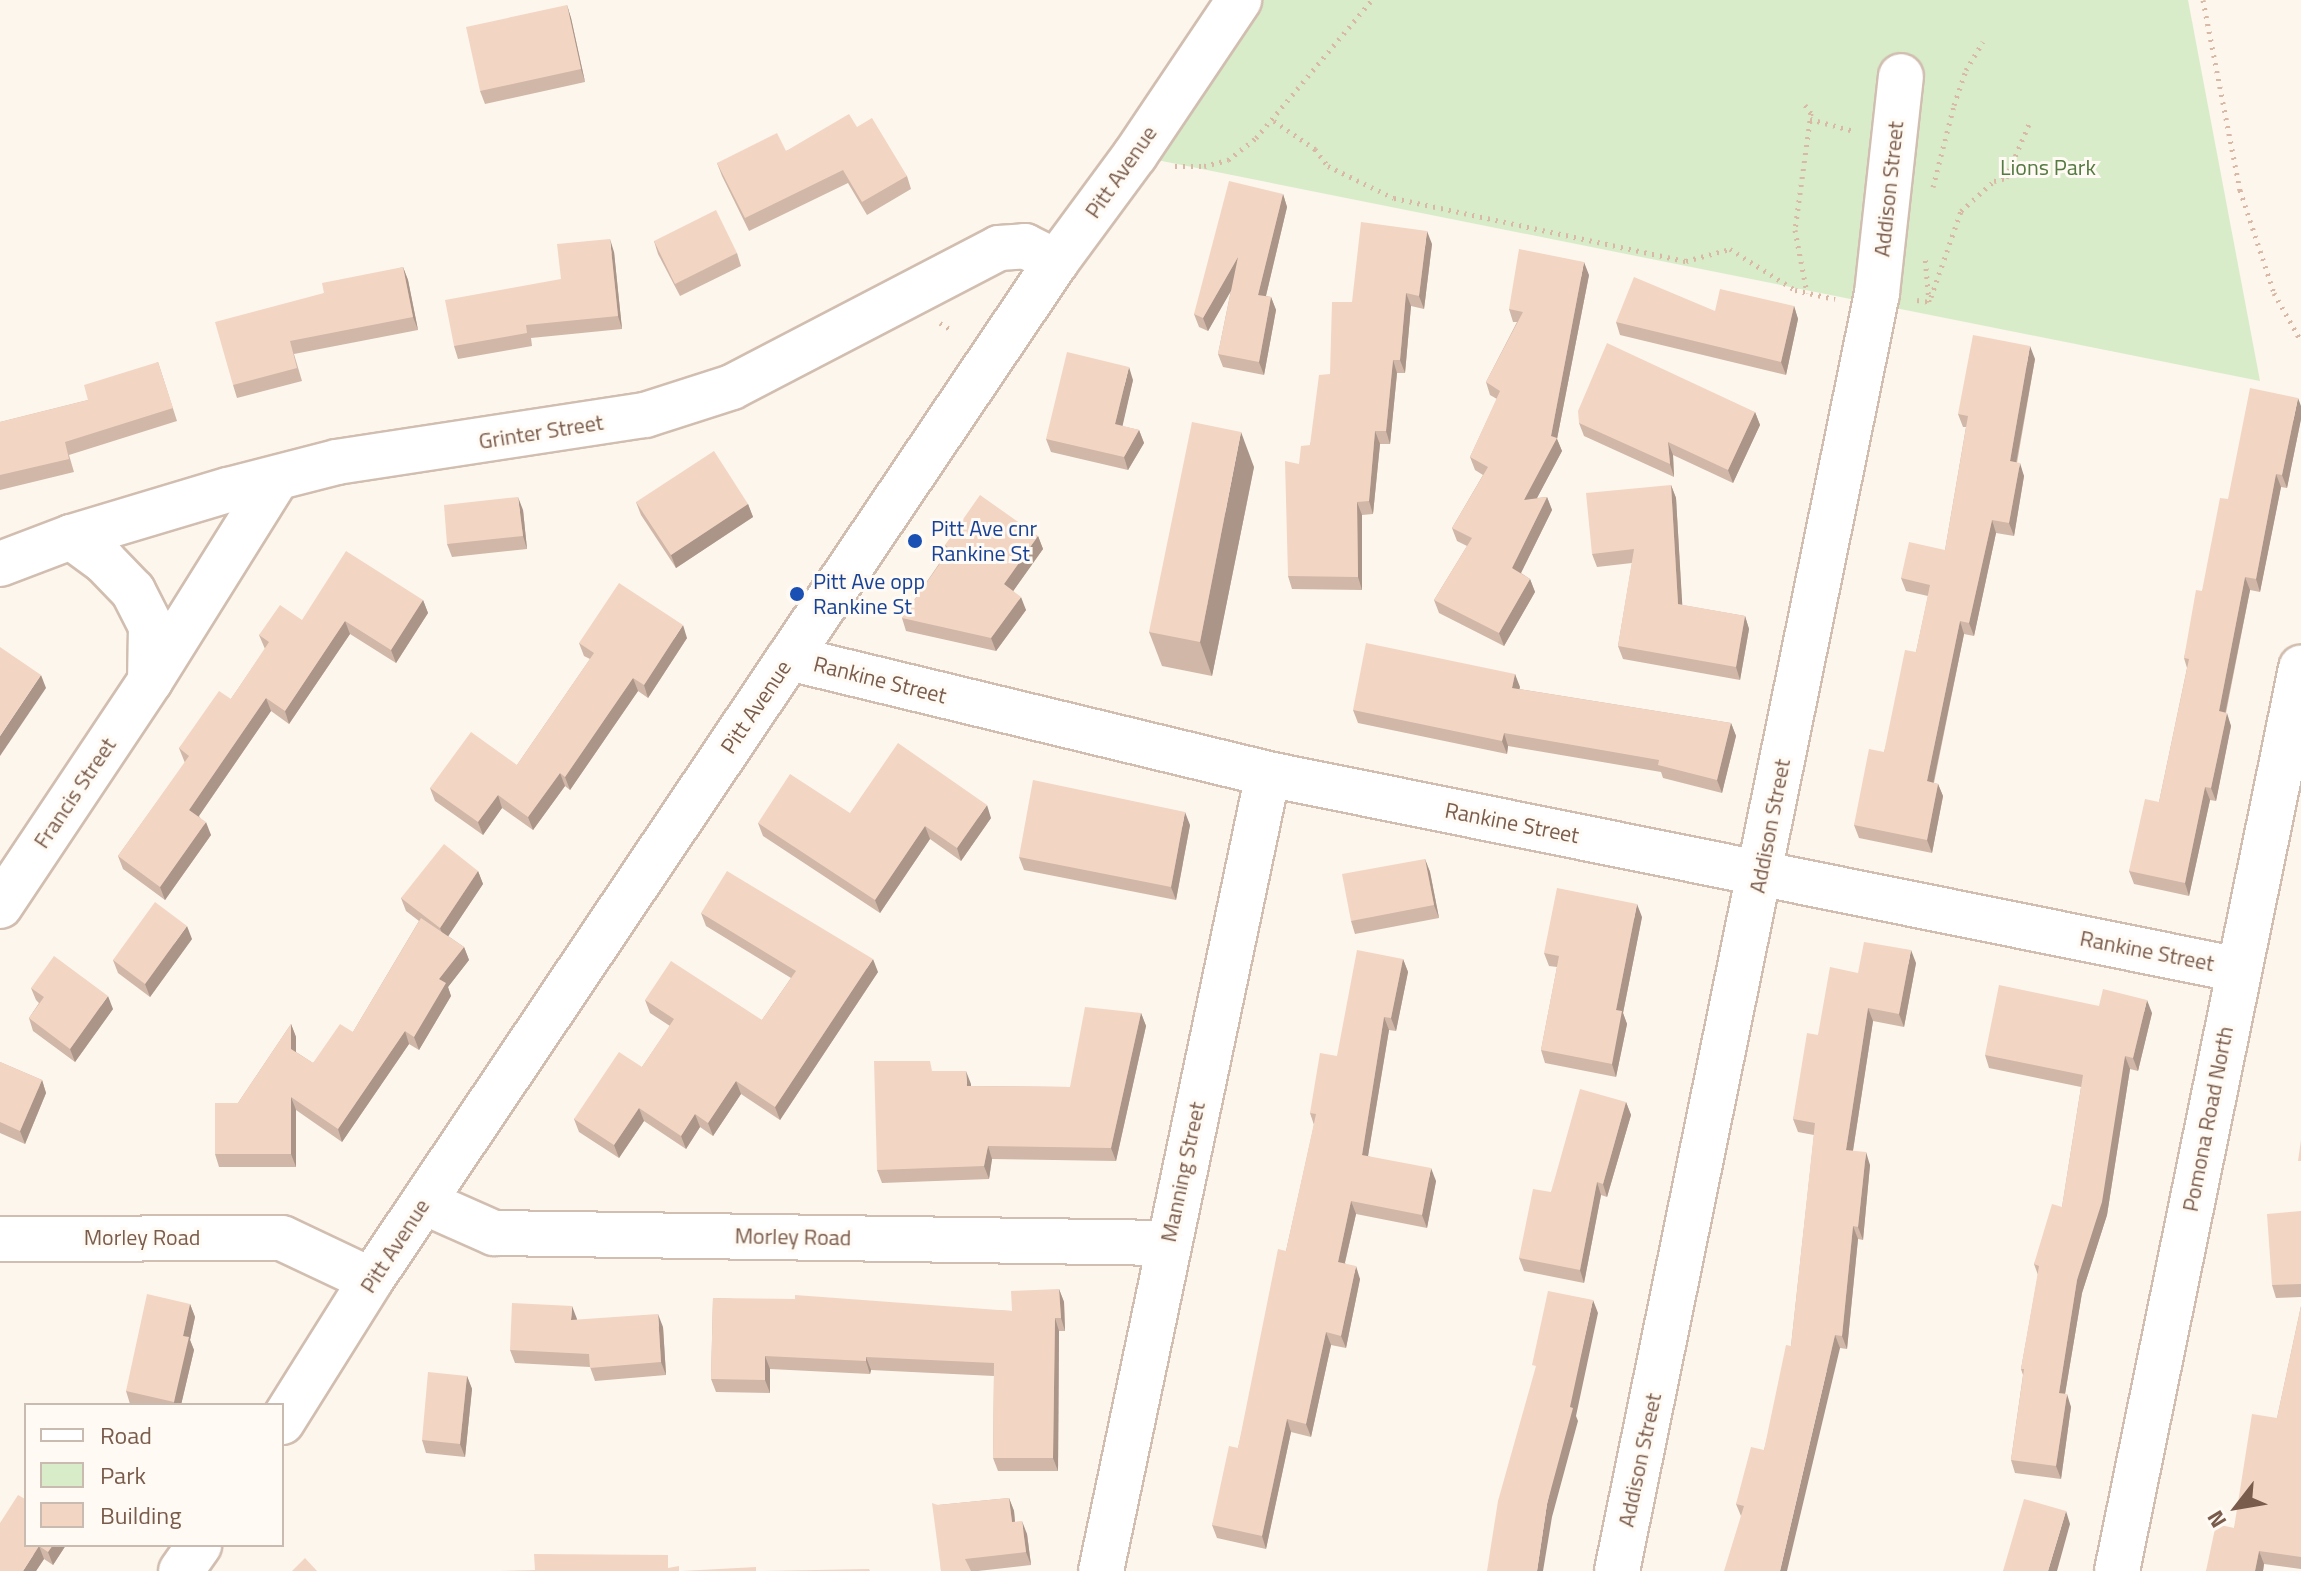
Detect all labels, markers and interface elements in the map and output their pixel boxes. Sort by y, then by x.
street label: Addison Street [1869,120,1909,258]
street label: Pitt Avenue [1080,121,1162,223]
park label: Lions Park [2000,155,2096,181]
street label: Grinter Street [477,409,605,455]
place label: Pitt Ave cnr Rankine St [931,515,1037,566]
marker: Pitt Ave cnr Rankine St [906,532,924,550]
place label: Pitt Ave opp Rankine St [813,568,925,620]
marker: Pitt Ave opp Rankine St [788,585,806,603]
street label: Rankine Street [811,651,949,709]
street label: Pitt Avenue [715,655,797,759]
street label: Francis Street [28,733,122,853]
street label: Addison Street [1744,757,1796,895]
street label: Rankine Street [1443,797,1581,849]
street label: Rankine Street [2078,925,2216,977]
street label: Pomona Road North [2177,1024,2239,1214]
street label: Manning Street [1155,1100,1211,1244]
street label: Pitt Avenue [355,1194,435,1298]
street label: Morley Road [734,1223,852,1251]
street label: Morley Road [84,1225,200,1251]
street label: Addison Street [1613,1391,1667,1529]
legend [24,1403,284,1547]
text: Road [100,1417,152,1453]
text: Park [100,1457,146,1493]
north arrow [2197,1467,2277,1547]
text: Building [100,1497,182,1533]
text: N [2198,1504,2235,1535]

